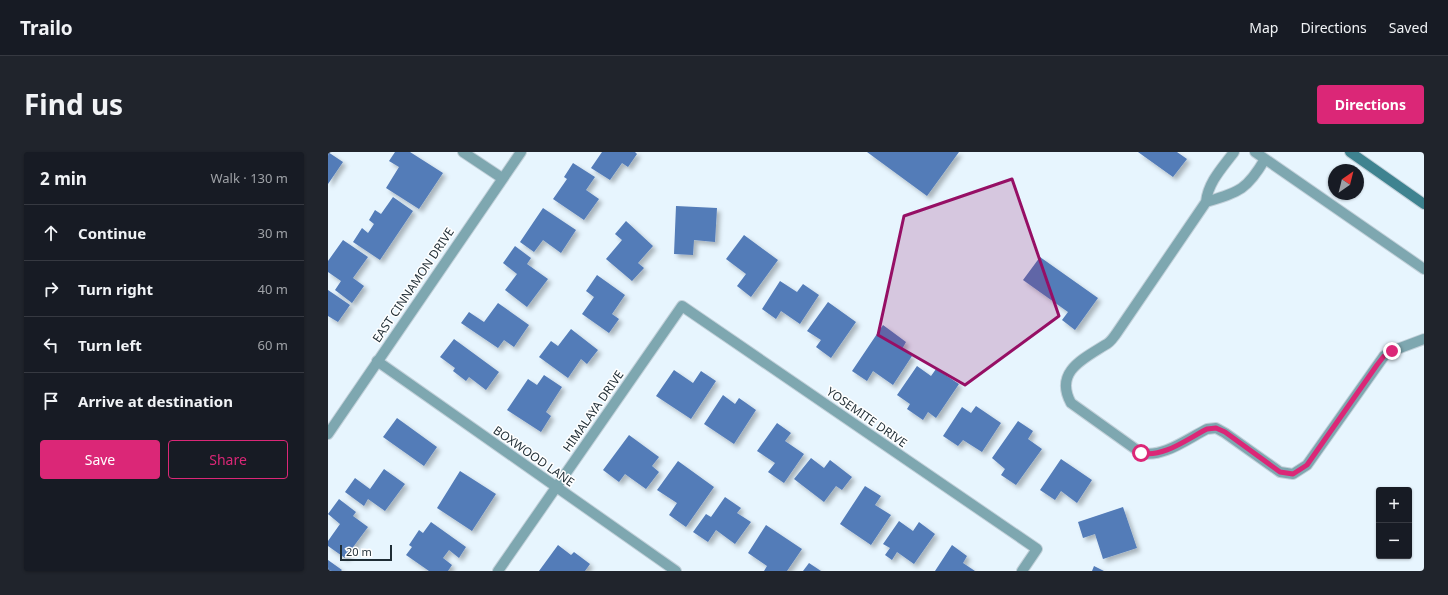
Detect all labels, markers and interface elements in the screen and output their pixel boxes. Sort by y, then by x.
text: Trailo [20,15,73,41]
text: Map [1249,18,1278,37]
text: Directions [1300,18,1367,37]
text: Saved [1389,18,1428,37]
text: Find us [24,85,123,123]
button: Directions [1317,85,1424,124]
north arrow [1328,164,1364,200]
text: 2 min [40,167,87,190]
text: Walk · 130 m [210,169,288,187]
icon: ahead [40,222,62,244]
text: Continue [78,223,146,243]
text: 30 m [258,224,288,242]
street label: EAST CINNAMON DRIVE [368,224,458,346]
icon: right [40,278,62,300]
text: Turn right [78,279,153,299]
text: 40 m [258,280,288,298]
icon: left [40,334,62,356]
text: Turn left [78,335,142,355]
text: 60 m [258,336,288,354]
route end [1383,342,1401,360]
street label: HIMALAYA DRIVE [559,367,627,455]
street label: YOSEMITE DRIVE [823,383,911,451]
icon: arrive [40,390,62,412]
text: Arrive at destination [78,391,233,411]
street label: BOXWOOD LANE [490,422,578,490]
button: Save [40,440,160,479]
button: Share [168,440,288,479]
route start [1132,444,1150,462]
map controls [1376,487,1412,559]
button: + [1376,487,1412,523]
button: − [1376,523,1412,559]
scale bar [340,543,392,562]
text: 20 m [346,544,372,559]

